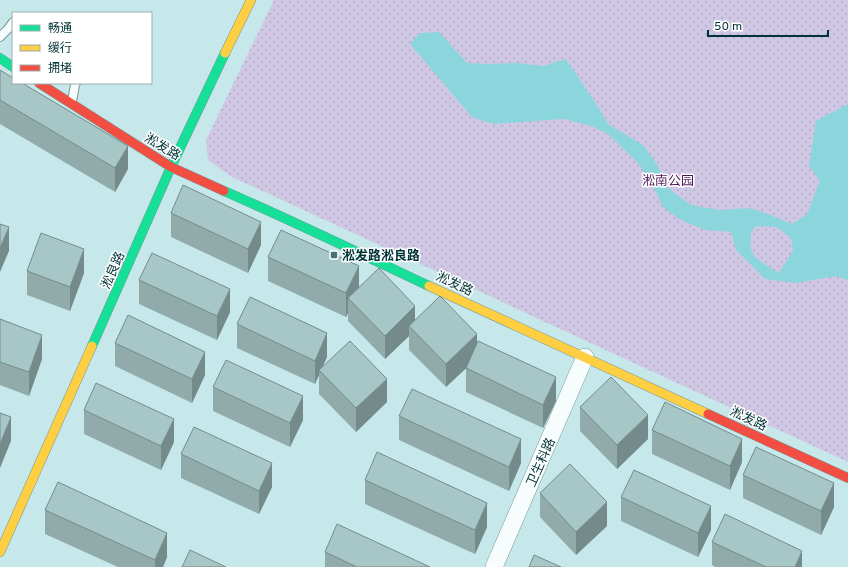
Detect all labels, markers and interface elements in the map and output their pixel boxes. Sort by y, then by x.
legend [12,12,152,84]
scale bar [708,12,828,38]
text: 50 m [714,19,742,35]
text: 畅通 [48,21,72,37]
text: 缓行 [48,41,72,57]
text: 拥堵 [48,61,72,77]
street label: 淞发路 [141,131,183,165]
park label: 淞南公园 [642,174,694,190]
place label: 淞发路淞良路 [342,248,420,265]
street label: 淞良路 [98,249,129,292]
marker: 淞发路淞良路 [329,250,339,260]
street label: 淞发路 [433,269,475,300]
street label: 淞发路 [727,404,769,435]
street label: 卫生科路 [524,436,560,490]

